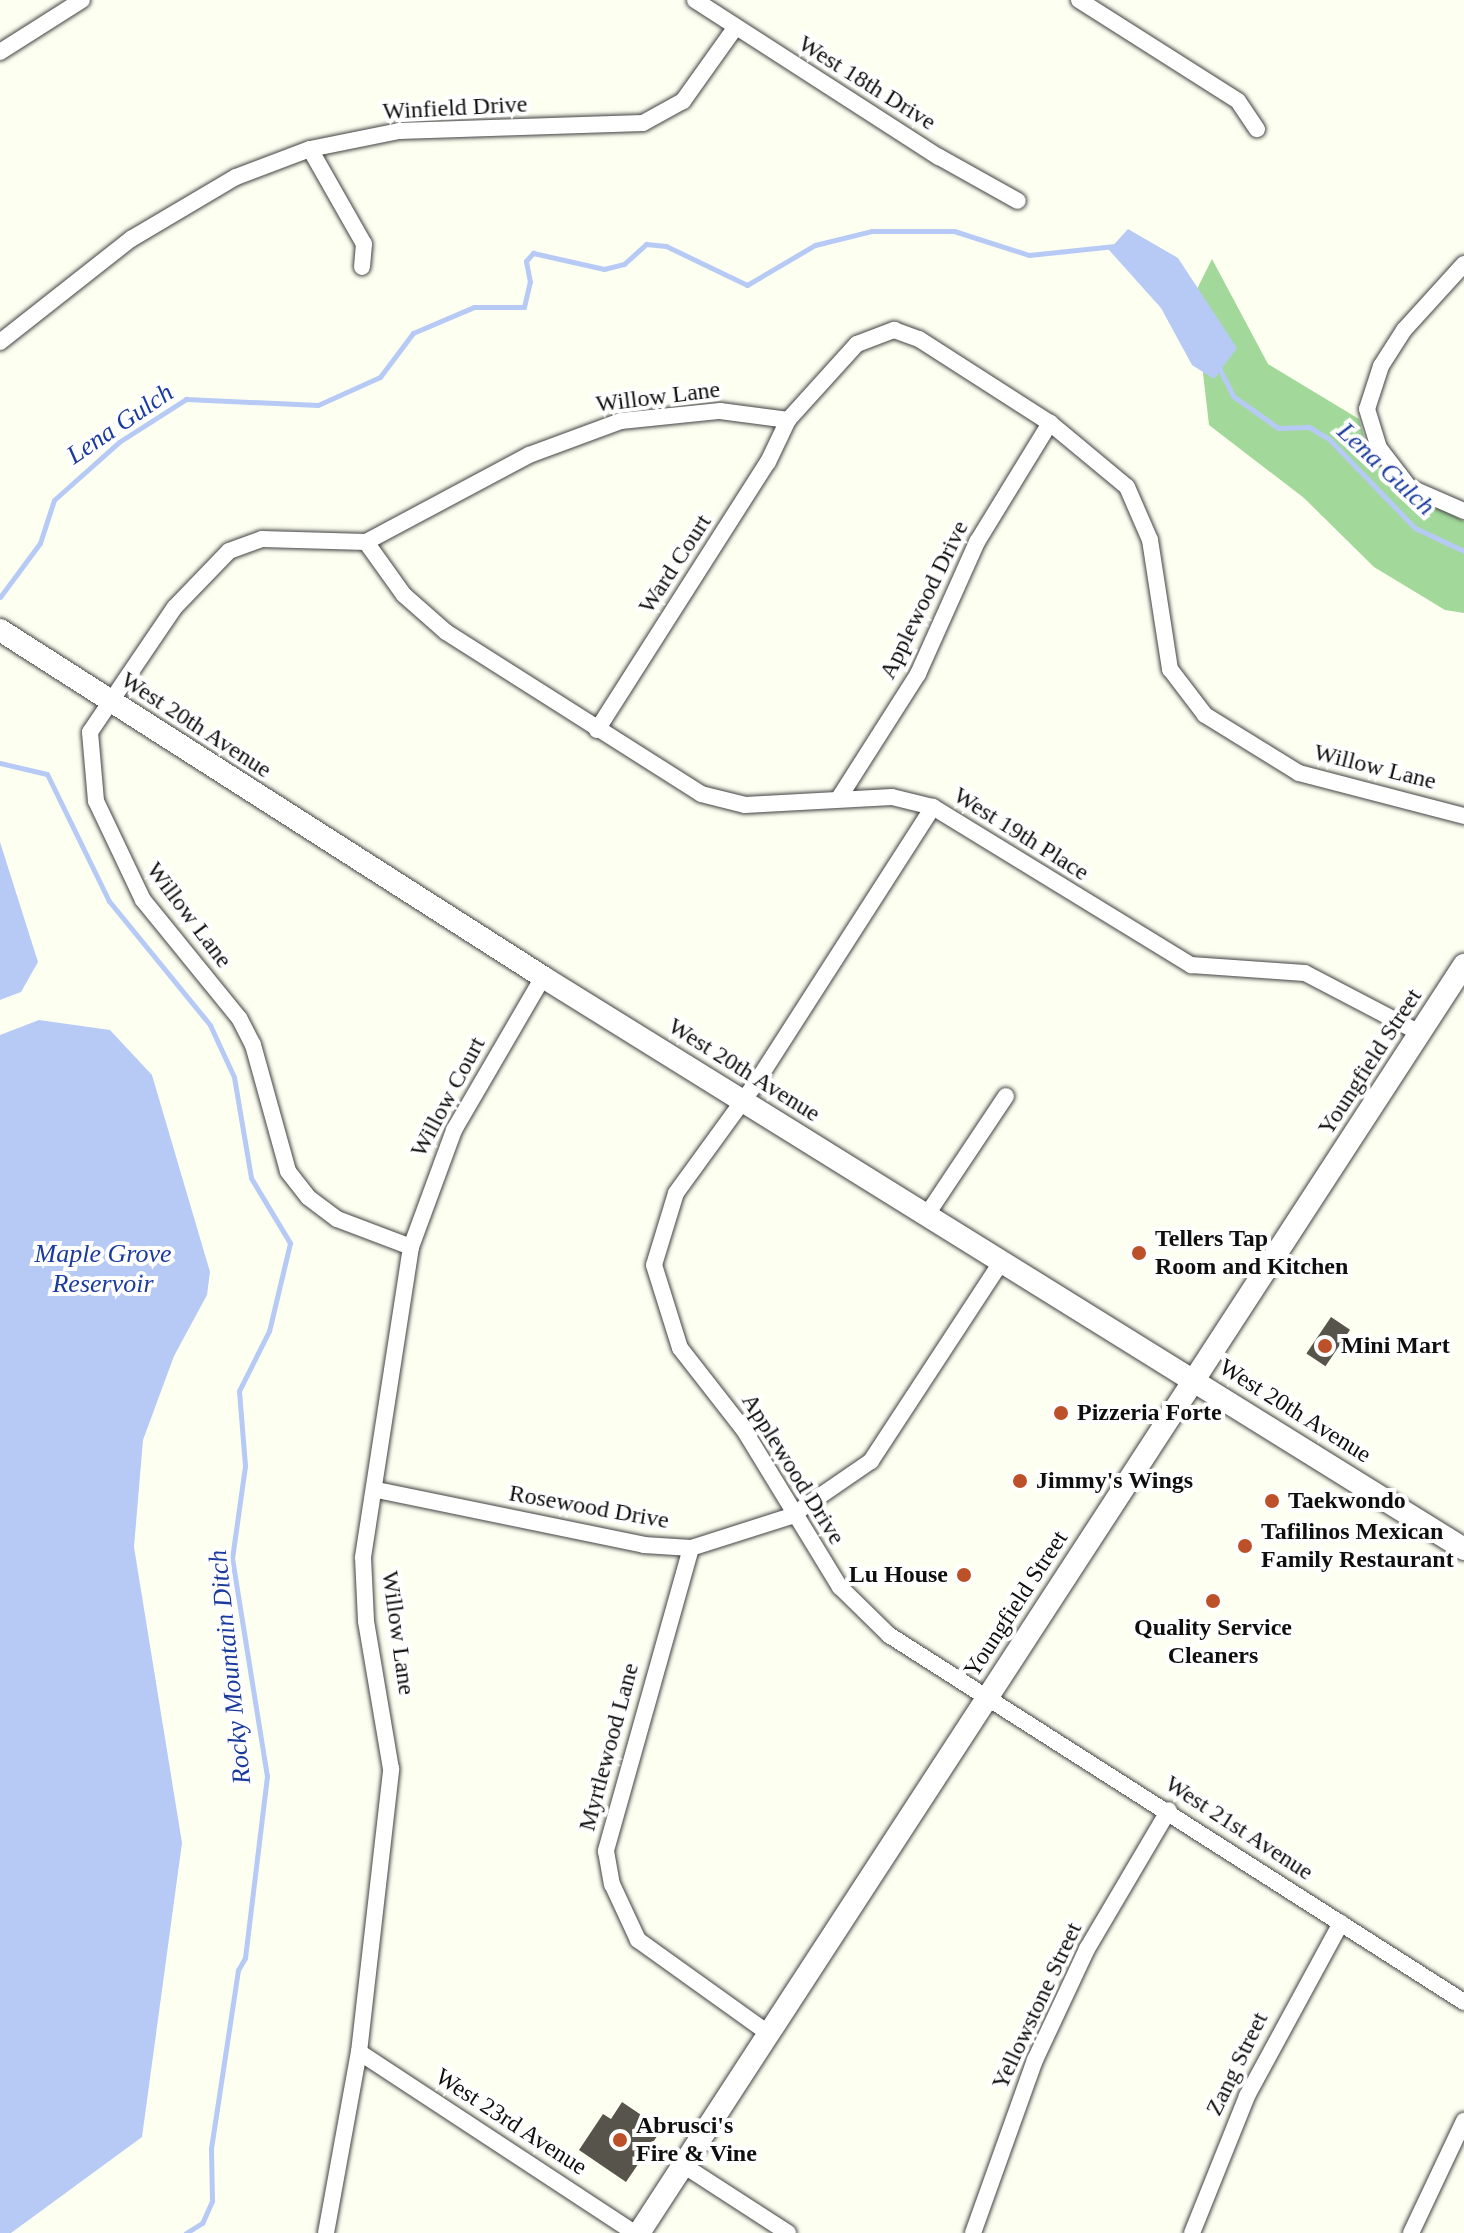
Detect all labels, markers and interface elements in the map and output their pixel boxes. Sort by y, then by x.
street label: West 18th Drive [793,29,941,137]
street label: Winfield Drive [382,90,528,126]
street label: Willow Lane [594,375,722,419]
water label: Lena Gulch [61,377,179,471]
water label: Lena Gulch [1331,416,1441,522]
street label: Ward Court [632,509,718,619]
street label: Applewood Drive [873,516,975,684]
street label: West 20th Avenue [115,665,277,785]
street label: Willow Lane [1311,738,1439,796]
street label: West 19th Place [948,781,1094,887]
street label: Willow Lane [140,856,238,974]
street label: Youngfield Street [1312,983,1428,1141]
street label: West 20th Avenue [662,1011,826,1129]
street label: Willow Court [404,1032,492,1162]
place label: Tellers Tap Room and Kitchen [1155,1225,1348,1281]
water label: Maple Grove Reservoir [35,1238,171,1300]
marker: Tellers Tap Room and Kitchen [1130,1244,1148,1262]
place label: Mini Mart [1341,1332,1450,1360]
marker: Mini Mart [1316,1337,1334,1355]
street label: West 20th Avenue [1213,1352,1377,1470]
street label: Applewood Drive [735,1388,851,1550]
place label: Pizzeria Forte [1077,1399,1222,1427]
marker: Pizzeria Forte [1052,1404,1070,1422]
place label: Jimmy's Wings [1036,1467,1194,1495]
marker: Jimmy's Wings [1011,1472,1029,1490]
street label: Rosewood Drive [507,1479,671,1535]
place label: Taekwondo [1288,1487,1406,1515]
marker: Taekwondo [1263,1492,1281,1510]
place label: Tafilinos Mexican Family Restaurant [1261,1518,1454,1574]
street label: Youngfield Street [958,1525,1074,1683]
marker: Tafilinos Mexican Family Restaurant [1236,1537,1254,1555]
water label: Rocky Mountain Ditch [202,1548,258,1786]
place label: Lu House [849,1561,948,1589]
marker: Lu House [955,1566,973,1584]
street label: Willow Lane [375,1569,421,1697]
marker: Quality Service Cleaners [1204,1592,1222,1610]
place label: Quality Service Cleaners [1134,1614,1292,1670]
street label: Myrtlewood Lane [573,1660,645,1834]
street label: West 21st Avenue [1159,1769,1319,1887]
street label: Yellowstone Street [986,1918,1088,2094]
street label: Zang Street [1200,2008,1274,2120]
street label: West 23rd Avenue [429,2062,593,2182]
place label: Abrusci's Fire & Vine [636,2112,757,2168]
marker: Abrusci's Fire & Vine [611,2131,629,2149]

